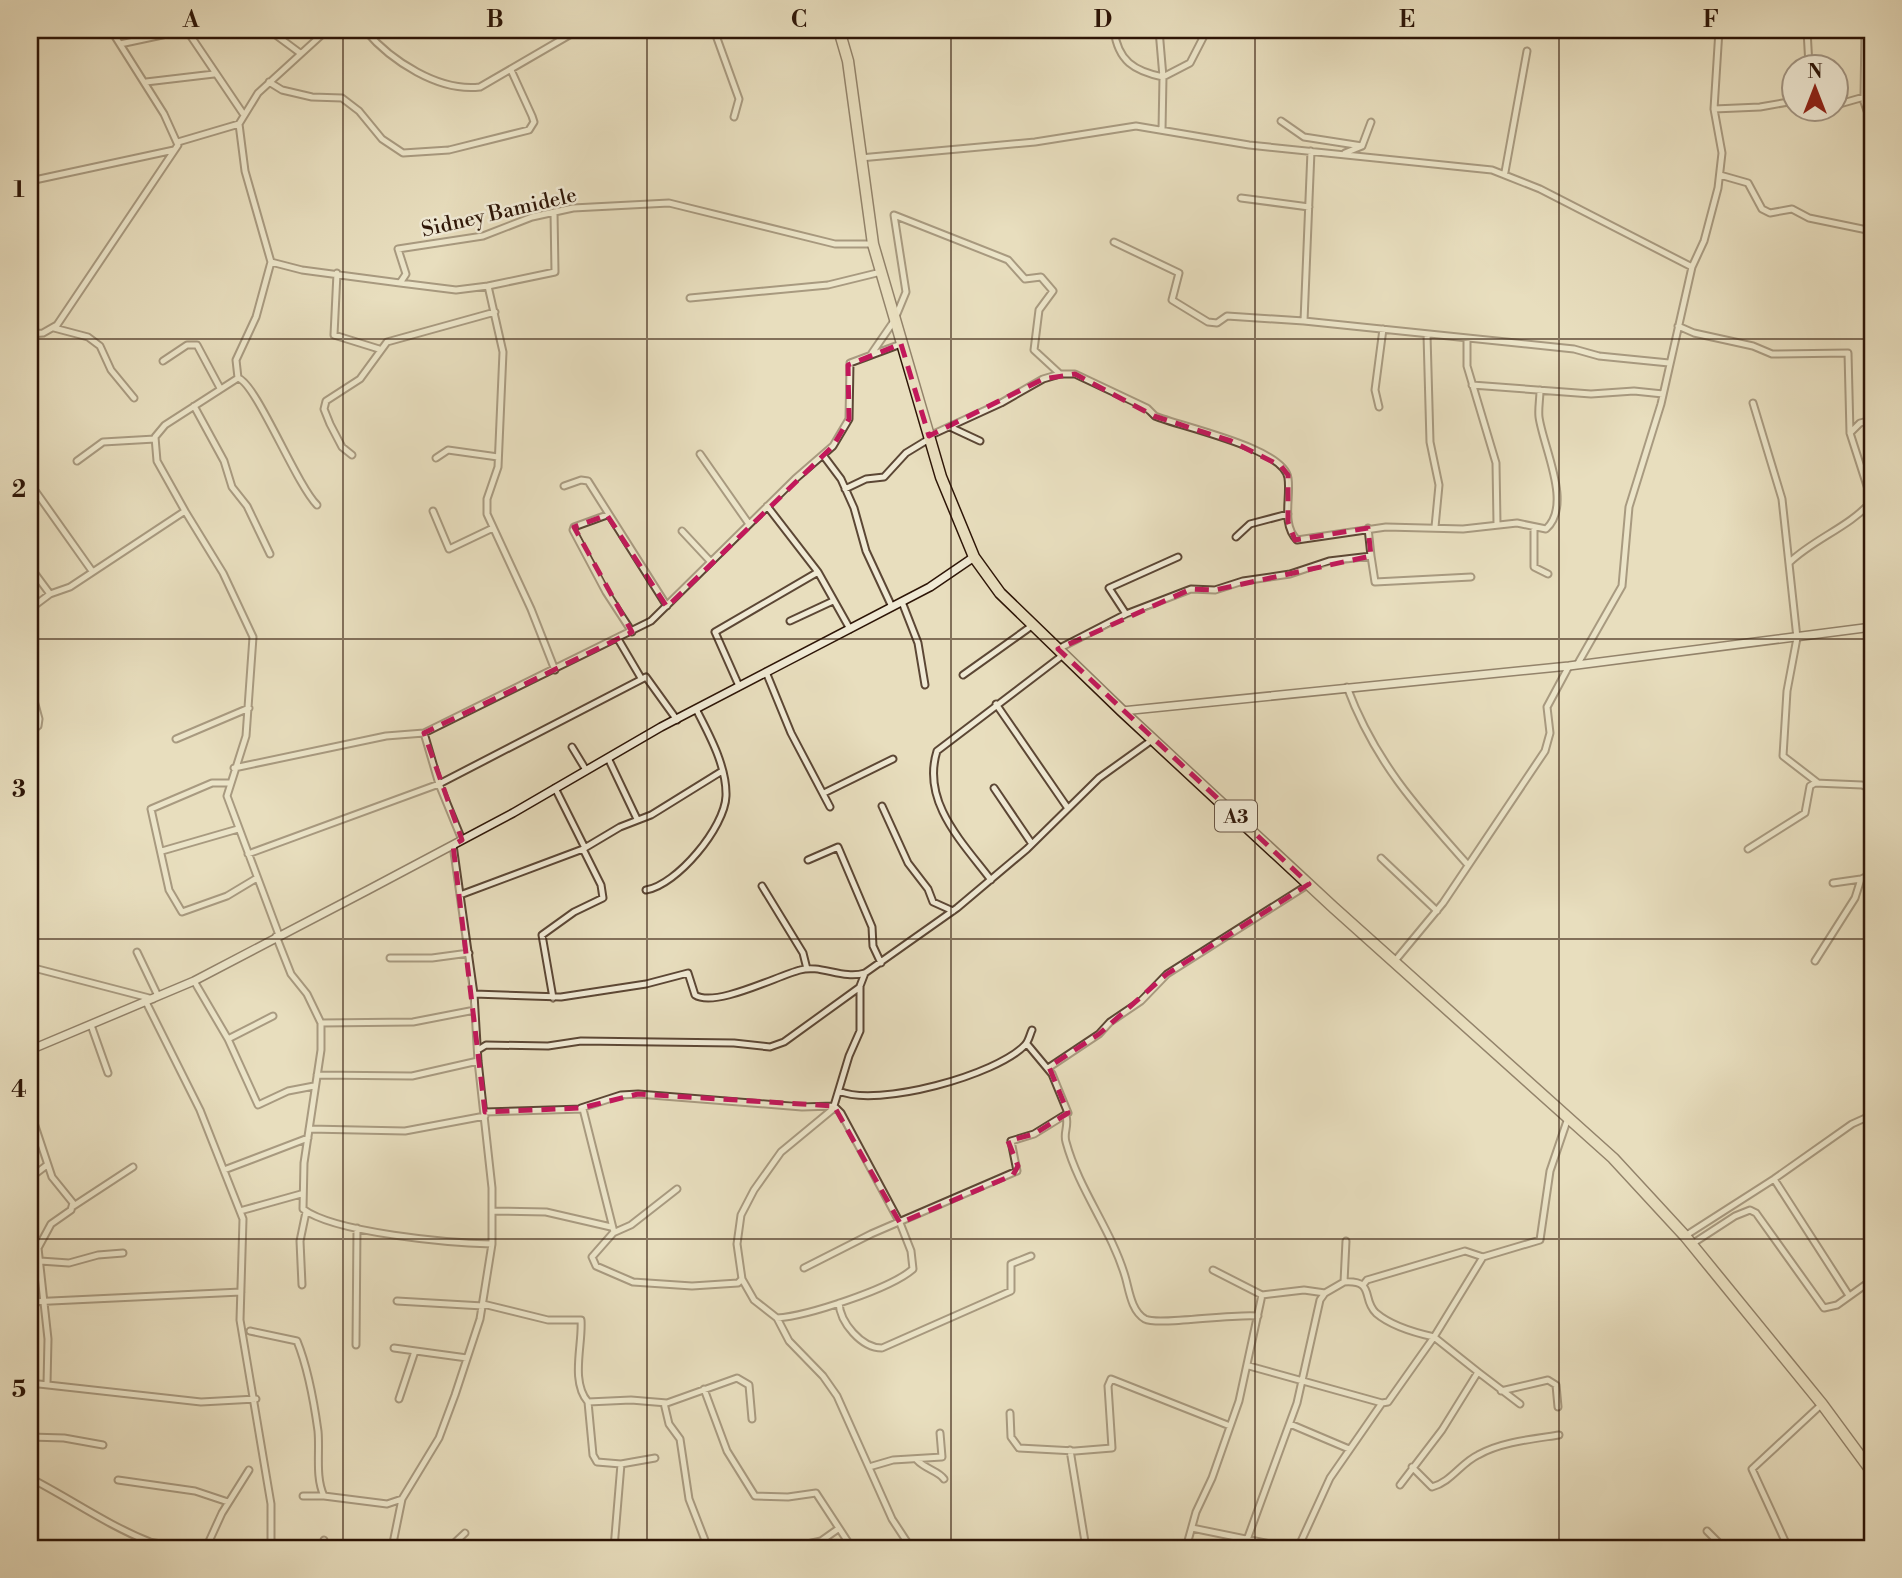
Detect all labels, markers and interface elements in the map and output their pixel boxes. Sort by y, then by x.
text: A [182,6,200,34]
text: B [486,6,504,34]
text: C [791,6,807,34]
text: D [1094,6,1112,34]
text: E [1399,6,1415,34]
text: F [1703,6,1719,34]
north arrow [1780,52,1850,122]
text: N [1807,60,1823,84]
text: 1 [13,176,25,204]
street label: Sidney Bamidele [419,182,579,243]
text: 2 [12,476,26,504]
text: 3 [12,776,26,804]
road number: A3 [1215,800,1257,832]
text: 4 [11,1076,27,1104]
text: 5 [12,1376,26,1404]

